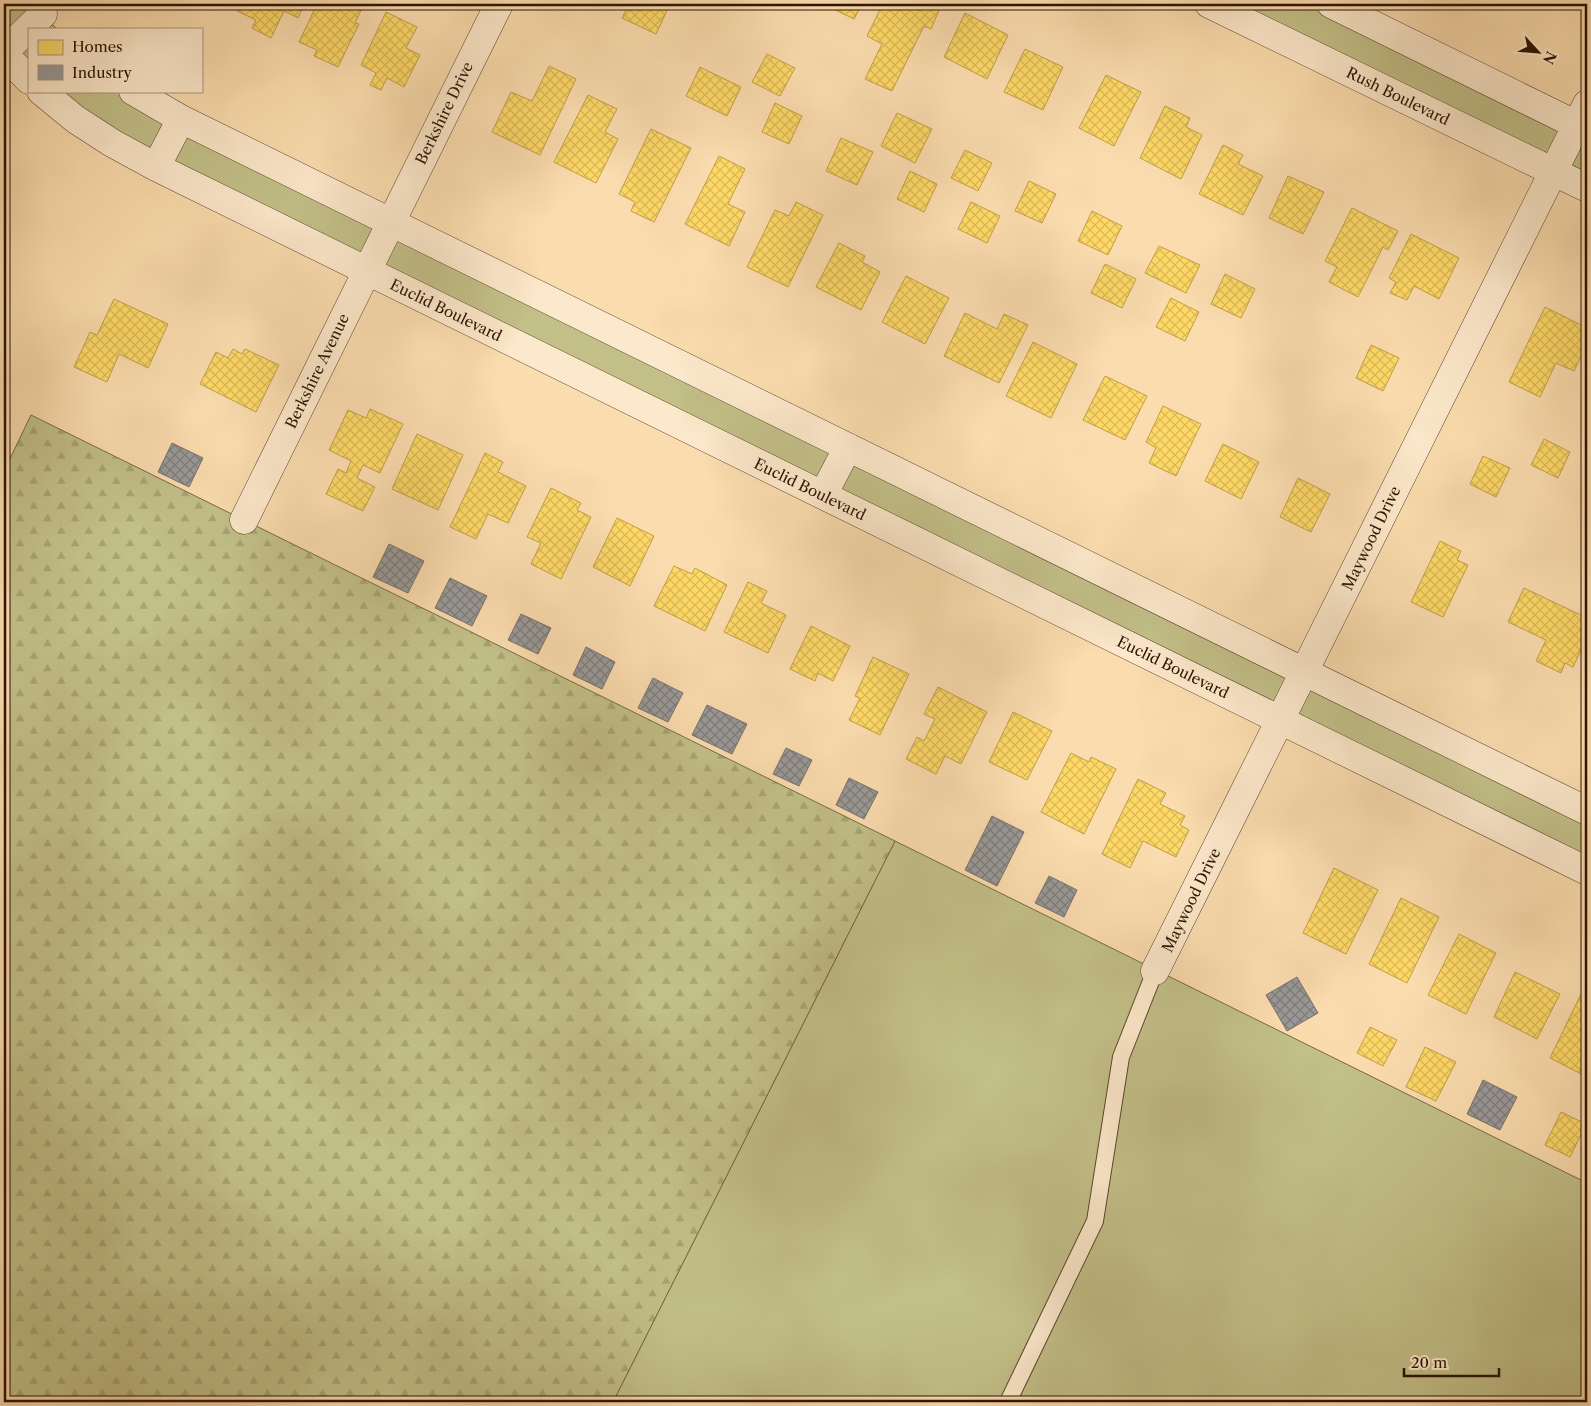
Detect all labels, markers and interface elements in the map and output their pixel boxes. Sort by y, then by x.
legend [28,28,202,92]
north arrow [1514,28,1564,78]
text: Homes [72,37,123,56]
text: N [1539,48,1560,67]
street label: Berkshire Drive [411,59,477,167]
text: Industry [72,63,132,82]
street label: Rush Boulevard [1343,63,1453,129]
street label: Euclid Boulevard [387,275,505,345]
street label: Berkshire Avenue [281,310,353,432]
street label: Euclid Boulevard [751,454,869,524]
street label: Maywood Drive [1338,483,1404,593]
street label: Euclid Boulevard [1114,632,1232,702]
street label: Maywood Drive [1158,845,1224,955]
scale bar [1404,1346,1498,1378]
text: 20 m [1411,1353,1447,1372]

